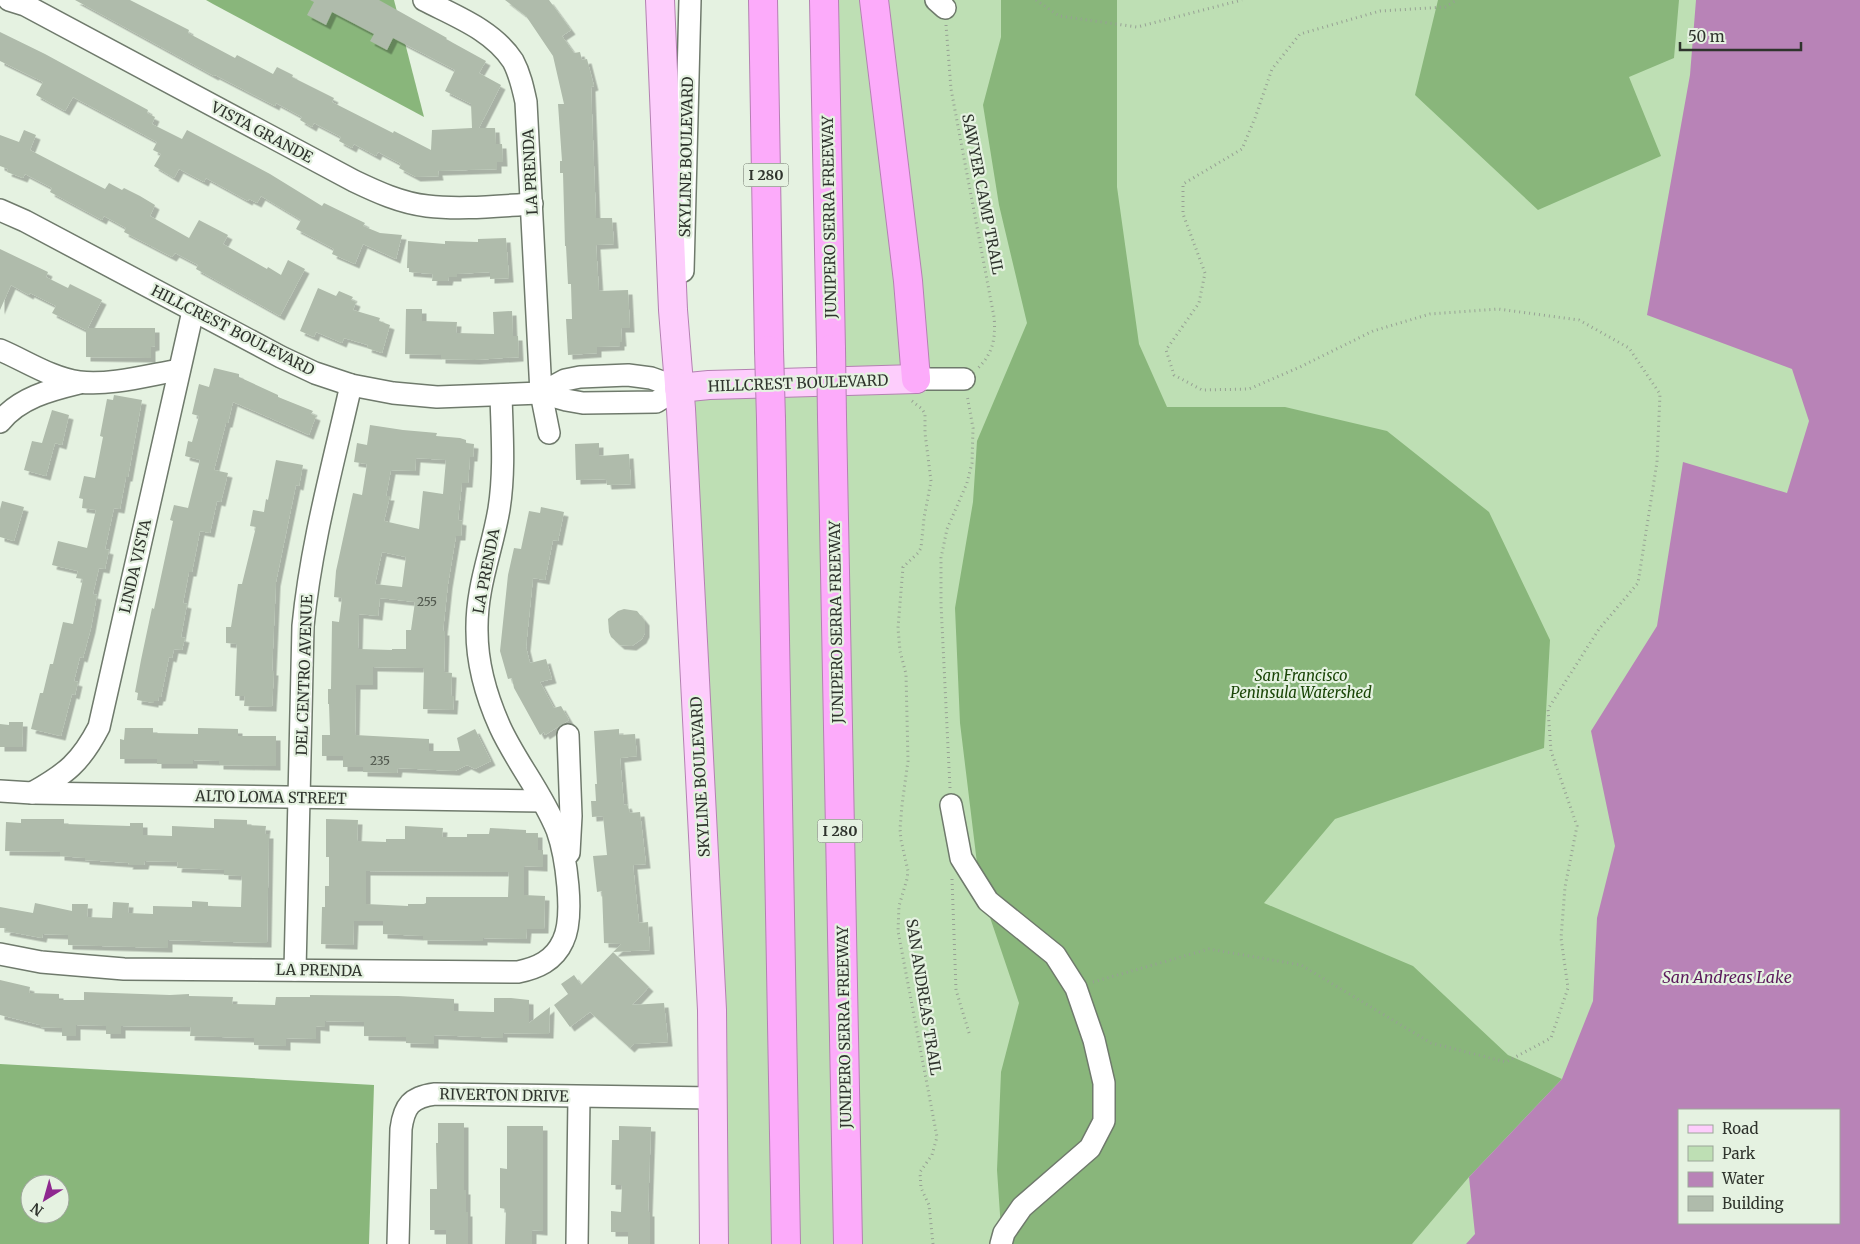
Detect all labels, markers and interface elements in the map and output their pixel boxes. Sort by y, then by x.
scale bar [1680,20,1801,52]
text: 50 m [1688,27,1725,46]
street label: SKYLINE BOULEVARD [675,76,697,238]
street label: VISTA GRANDE [207,97,317,167]
street label: SAWYER CAMP TRAIL [958,112,1008,276]
street label: JUNIPERO SERRA FREEWAY [818,115,840,320]
street label: LA PRENDA [518,128,542,216]
road number: I 280 [744,164,788,186]
street label: HILLCREST BOULEVARD [148,281,318,379]
street label: HILLCREST BOULEVARD [707,370,889,396]
street label: LINDA VISTA [115,517,155,615]
street label: JUNIPERO SERRA FREEWAY [825,520,847,725]
street label: LA PRENDA [468,526,504,615]
street label: DEL CENTRO AVENUE [292,594,316,756]
house number: 255 [417,594,437,609]
park label: San Francisco Peninsula Watershed [1230,666,1372,702]
street label: SKYLINE BOULEVARD [686,696,714,858]
house number: 235 [370,753,390,768]
street label: ALTO LOMA STREET [194,786,348,808]
road number: I 280 [818,819,862,842]
street label: SAN ANDREAS TRAIL [902,917,946,1077]
street label: JUNIPERO SERRA FREEWAY [833,925,855,1130]
street label: LA PRENDA [276,960,363,980]
water label: San Andreas Lake [1662,967,1792,987]
street label: RIVERTON DRIVE [439,1084,569,1106]
legend [1678,1109,1840,1224]
text: Road [1722,1119,1758,1138]
text: Park [1722,1144,1756,1163]
text: Water [1721,1169,1765,1188]
north arrow [20,1174,70,1224]
text: Building [1722,1194,1784,1213]
text: N [27,1199,47,1220]

